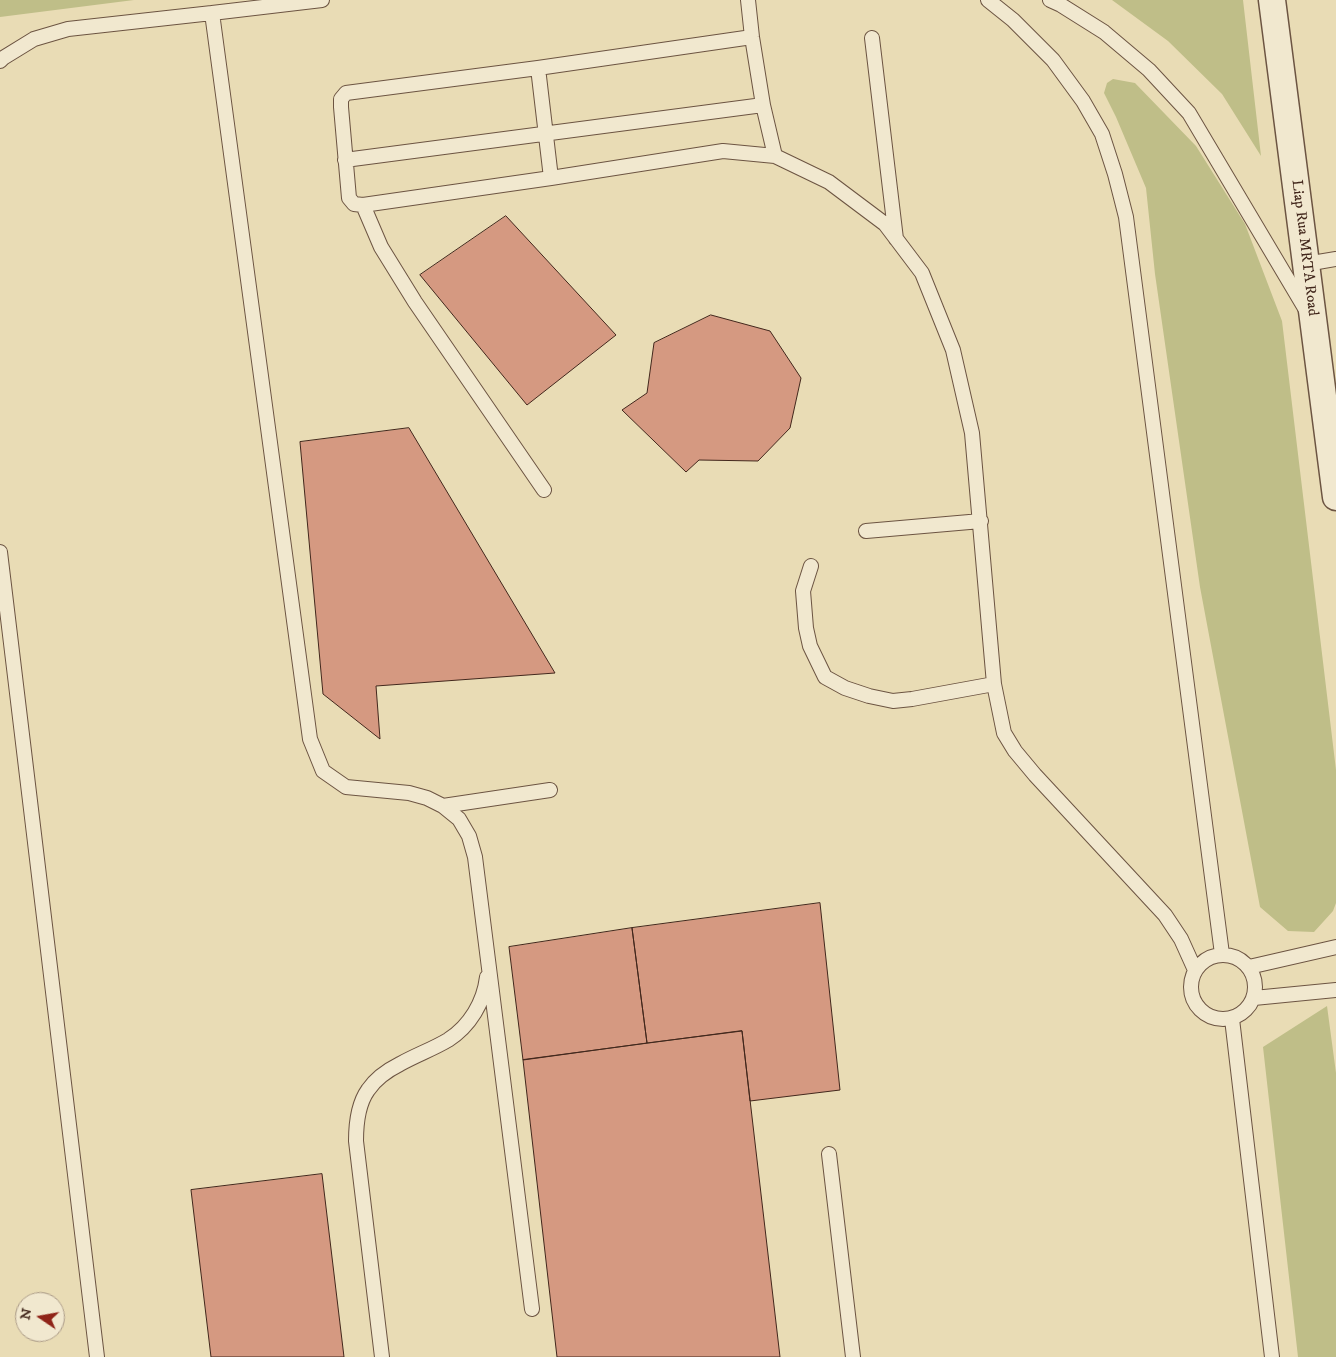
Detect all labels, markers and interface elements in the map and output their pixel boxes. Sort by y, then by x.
street label: Liap Rua MRTA Road [1287,179,1321,317]
north arrow [15,1292,65,1342]
text: N [16,1307,36,1322]

